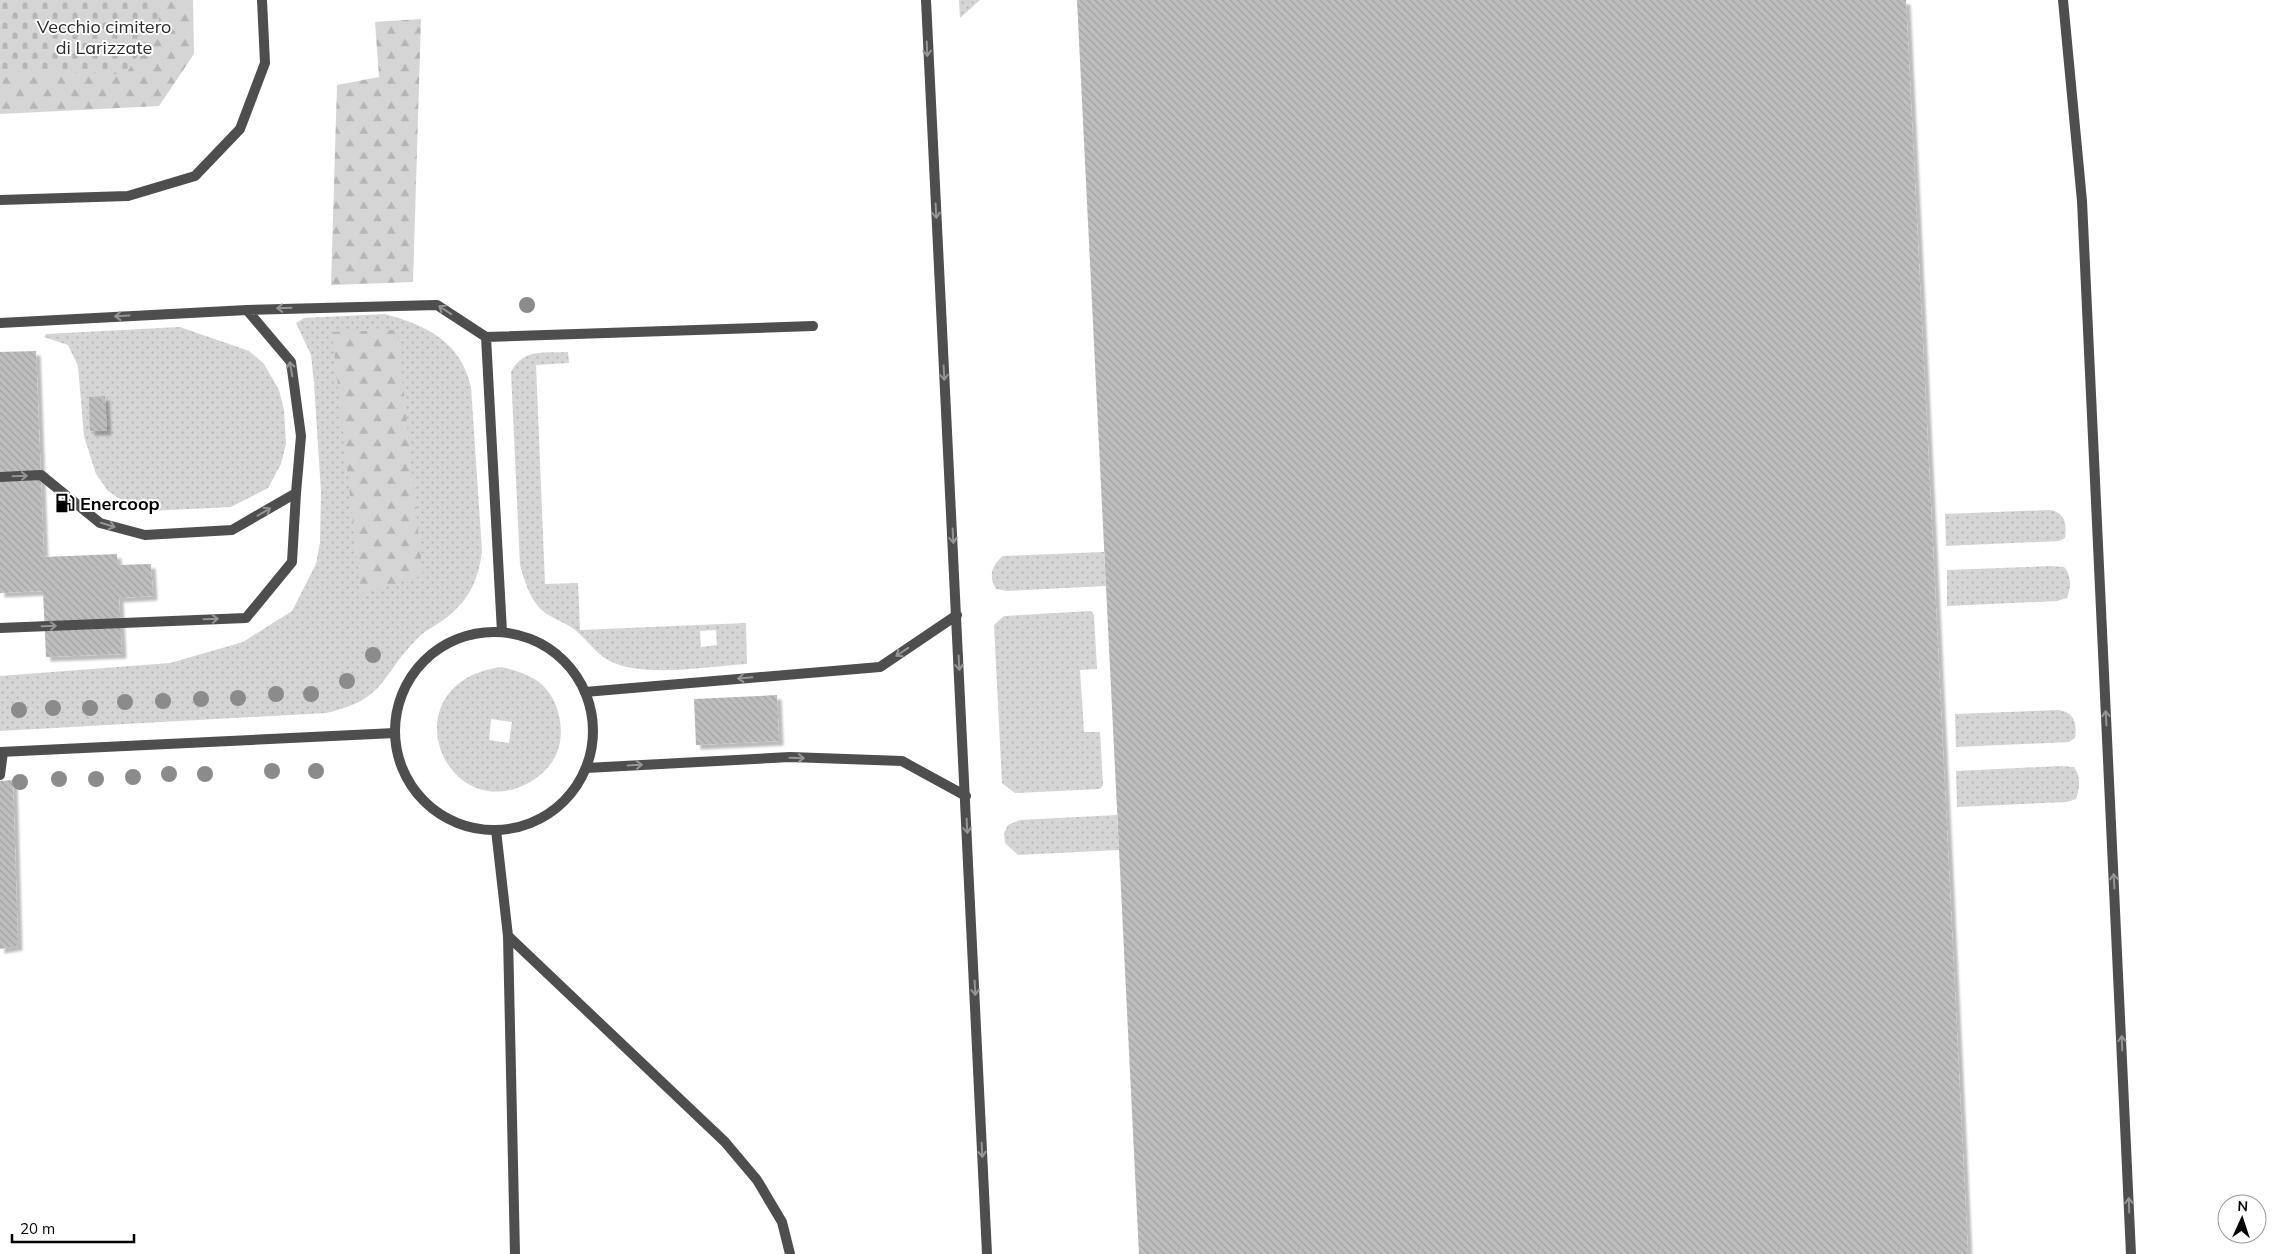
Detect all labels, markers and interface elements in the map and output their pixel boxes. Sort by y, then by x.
park label: Vecchio cimitero di Larizzate [37,15,171,59]
one-way arrow [923,40,932,56]
one-way arrow [931,203,940,219]
one-way arrow [276,304,292,313]
one-way arrow [438,305,452,315]
one-way arrow [114,312,130,321]
one-way arrow [286,362,296,378]
one-way arrow [940,365,949,381]
one-way arrow [12,471,28,480]
fuel station icon: Enercoop [54,492,76,514]
place label: Enercoop [80,492,160,515]
one-way arrow [256,506,270,516]
one-way arrow [99,520,115,530]
one-way arrow [948,527,957,543]
one-way arrow [202,614,219,624]
one-way arrow [40,621,56,631]
one-way arrow [895,647,909,657]
one-way arrow [955,655,964,671]
one-way arrow [737,673,753,683]
one-way arrow [2102,711,2111,727]
one-way arrow [789,753,805,762]
one-way arrow [627,761,643,770]
one-way arrow [963,817,972,833]
one-way arrow [2110,873,2119,889]
one-way arrow [970,980,979,996]
one-way arrow [2117,1035,2127,1052]
one-way arrow [978,1142,987,1158]
north arrow [2217,1194,2267,1244]
text: N [2237,1197,2248,1215]
one-way arrow [2124,1198,2134,1214]
scale bar [12,1212,135,1244]
text: 20 m [20,1219,55,1238]

